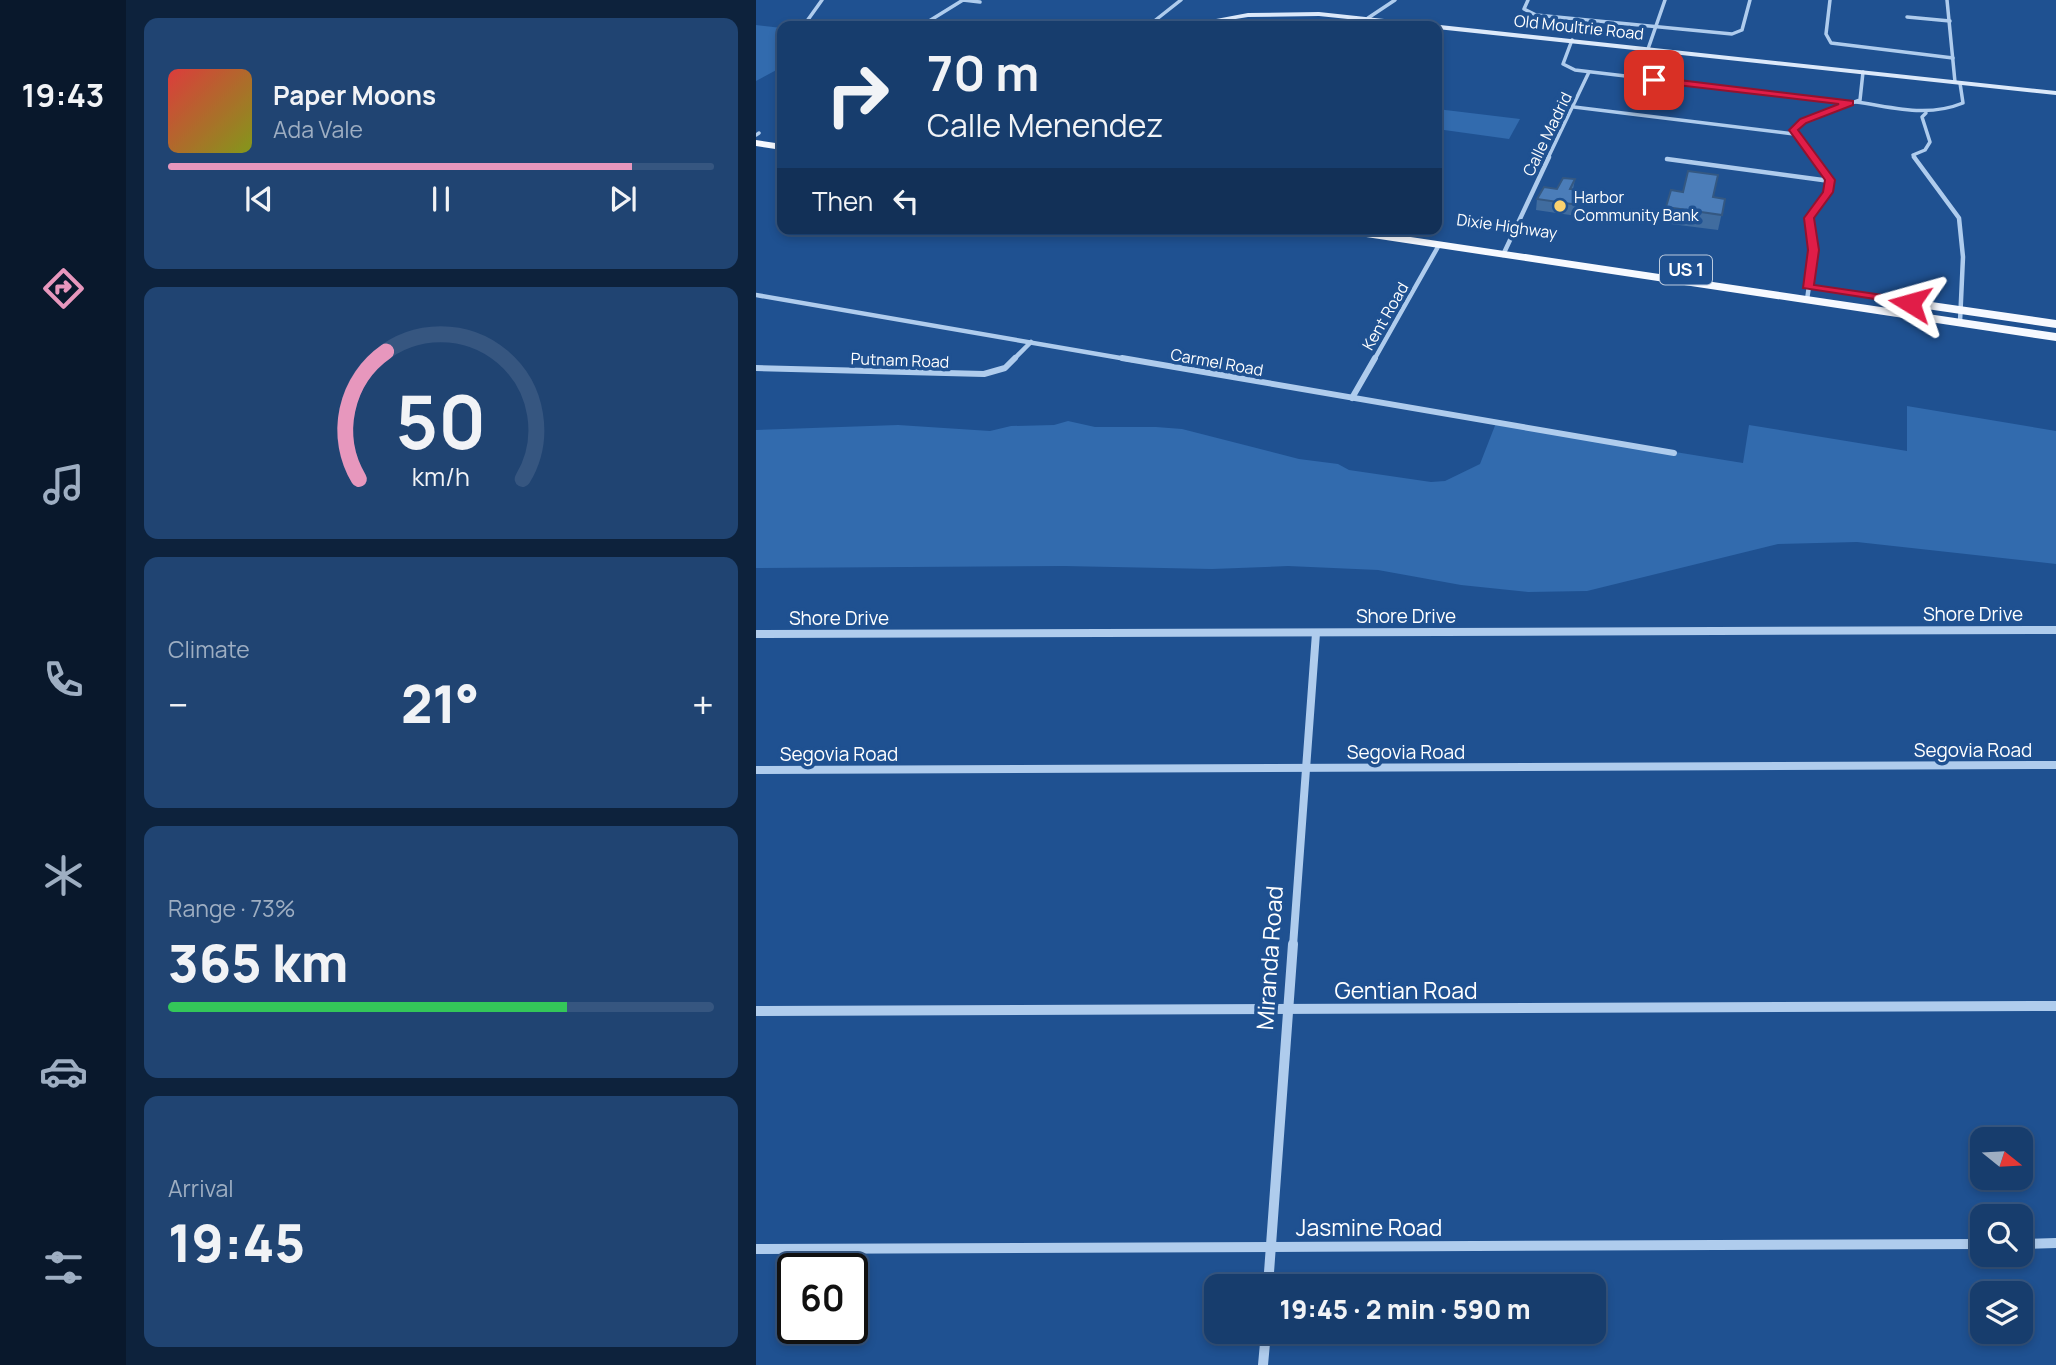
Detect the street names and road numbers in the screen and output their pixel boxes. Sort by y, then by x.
street label: Old Moultrie Road [1513,9,1645,45]
street label: Calle Madrid [1517,88,1577,180]
street label: Dixie Highway [1455,208,1559,244]
road number: US 1 [1660,256,1712,284]
street label: Kent Road [1357,278,1413,354]
street label: Carmel Road [1169,343,1265,381]
street label: Putnam Road [850,347,950,373]
street label: Shore Drive [1923,601,2023,627]
street label: Shore Drive [1356,603,1456,629]
street label: Shore Drive [789,605,889,631]
street label: Segovia Road [1914,737,2032,763]
street label: Segovia Road [1347,739,1465,765]
street label: Segovia Road [780,741,898,767]
street label: Miranda Road [1248,885,1290,1031]
street label: Gentian Road [1334,974,1478,1006]
street label: Jasmine Road [1296,1211,1442,1243]

